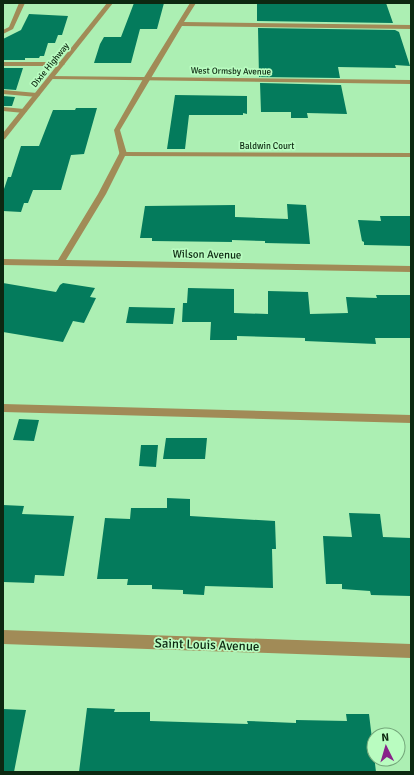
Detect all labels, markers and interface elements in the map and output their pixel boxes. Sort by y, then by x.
street label: Dixie Highway [29,40,72,90]
street label: West Ormsby Avenue [191,65,272,78]
street label: Baldwin Court [240,141,294,152]
street label: Wilson Avenue [172,247,242,262]
street label: Saint Louis Avenue [154,635,260,655]
north arrow [366,727,406,767]
text: N [381,731,390,744]

